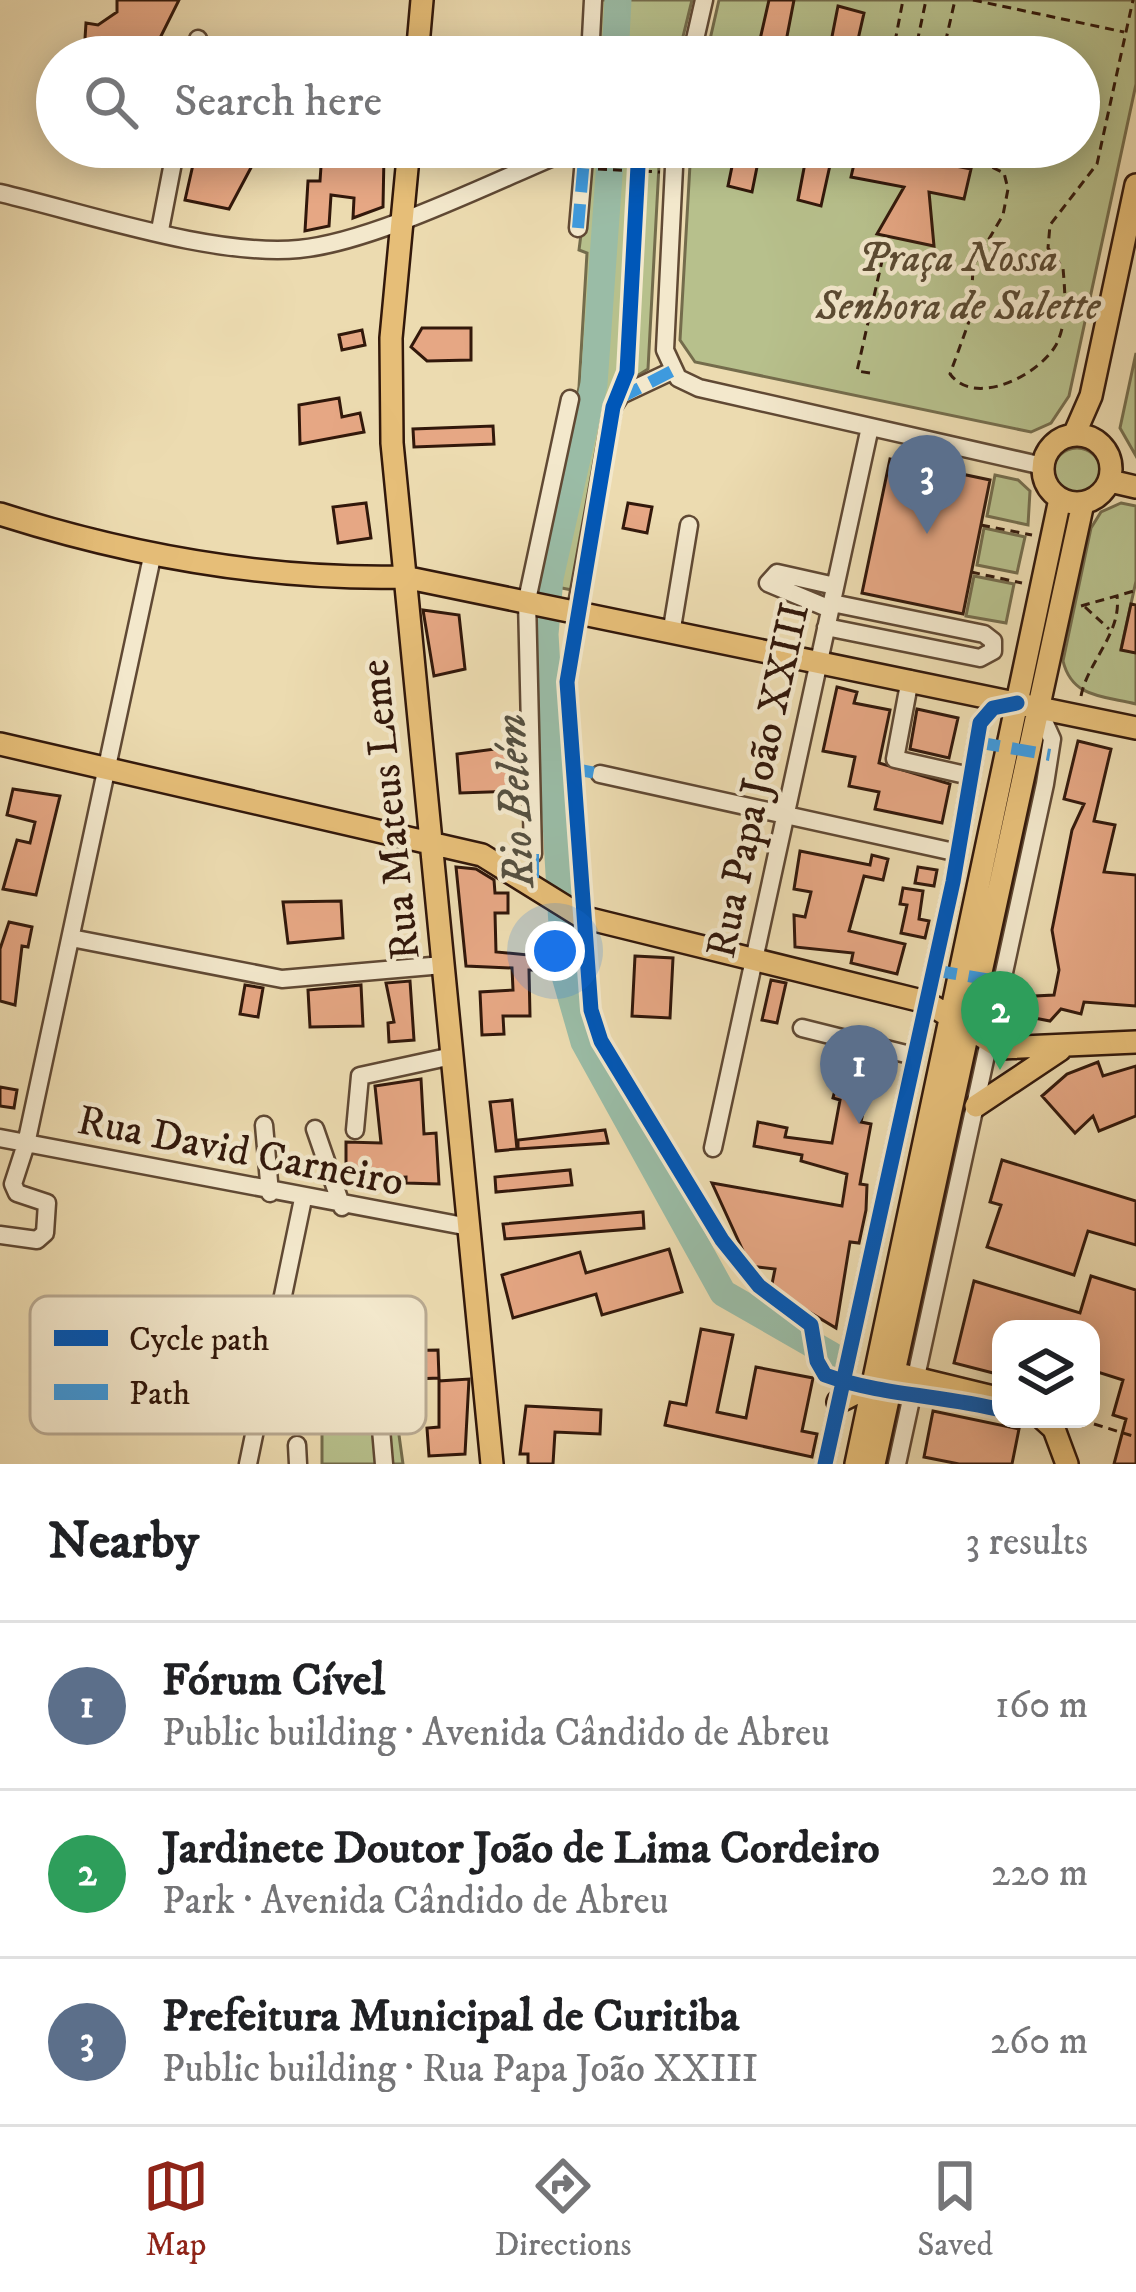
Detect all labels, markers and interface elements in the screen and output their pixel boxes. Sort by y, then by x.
search box [36,36,1100,168]
icon: search [78,69,144,135]
text: Search here [174,74,382,130]
park label: Praça Nossa Senhora de Salette [815,233,1102,333]
pin: 3 [888,435,966,534]
street label: Rua Papa João XXIII [696,598,822,963]
street label: Rua Mateus Leme [349,657,433,963]
water label: Rio Belém [483,712,549,890]
your location [525,921,585,981]
pin: 2 [961,971,1039,1070]
pin: 1 [820,1025,898,1124]
street label: Rua David Carneiro [73,1095,408,1209]
legend [30,1296,426,1434]
text: Cycle path [129,1320,269,1361]
map controls [992,1320,1100,1428]
button: layers [992,1320,1100,1428]
text: Path [129,1374,190,1415]
text: Nearby [48,1510,199,1574]
text: 3 results [965,1518,1088,1567]
text: Fórum Cível [162,1653,385,1709]
text: 1 [80,1681,94,1730]
text: 160 m [995,1681,1088,1730]
text: Public building · Avenida Cândido de Abreu [162,1709,830,1758]
text: Jardinete Doutor João de Lima Cordeiro [162,1821,880,1877]
text: 2 [77,1849,97,1898]
text: 220 m [991,1849,1088,1898]
text: Park · Avenida Cândido de Abreu [162,1877,669,1926]
text: Prefeitura Municipal de Curitiba [162,1989,739,2045]
text: 3 [80,2017,94,2066]
text: 260 m [990,2017,1088,2066]
text: Public building · Rua Papa João XXIII [162,2045,758,2094]
tab: Map [143,2153,209,2266]
tab: Directions [495,2153,631,2266]
tab: Saved [917,2153,993,2266]

